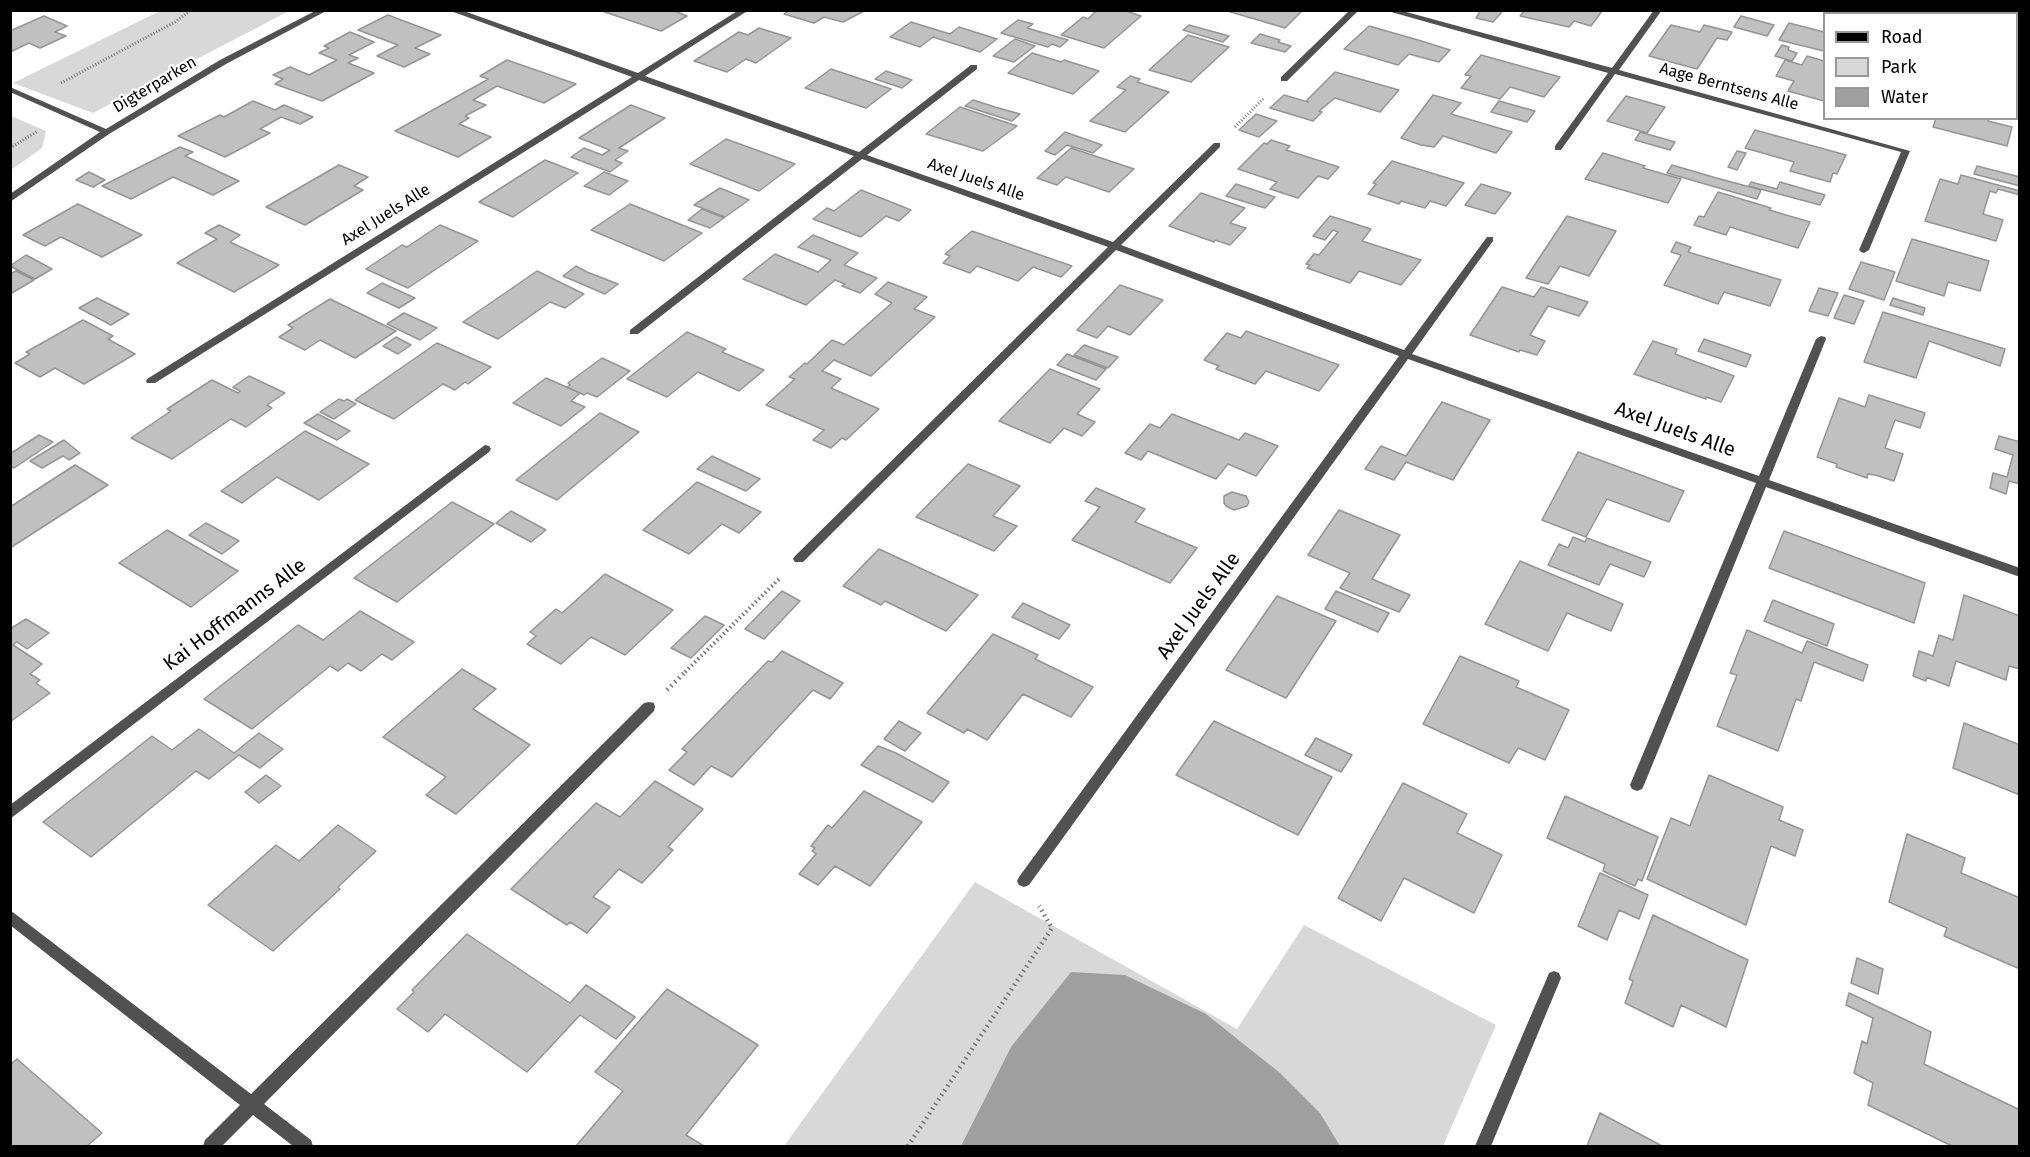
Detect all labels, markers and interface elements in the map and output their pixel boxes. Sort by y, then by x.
legend [1823,12,2018,120]
text: Road [1881,26,1923,48]
street label: Digterparken [110,53,200,117]
text: Park [1881,56,1916,78]
street label: Aage Berntsens Alle [1657,59,1801,115]
text: Water [1881,86,1928,108]
street label: Axel Juels Alle [925,154,1027,206]
street label: Axel Juels Alle [338,180,434,250]
street label: Axel Juels Alle [1612,397,1738,463]
street label: Axel Juels Alle [1152,548,1246,664]
street label: Kai Hoffmanns Alle [159,554,311,676]

